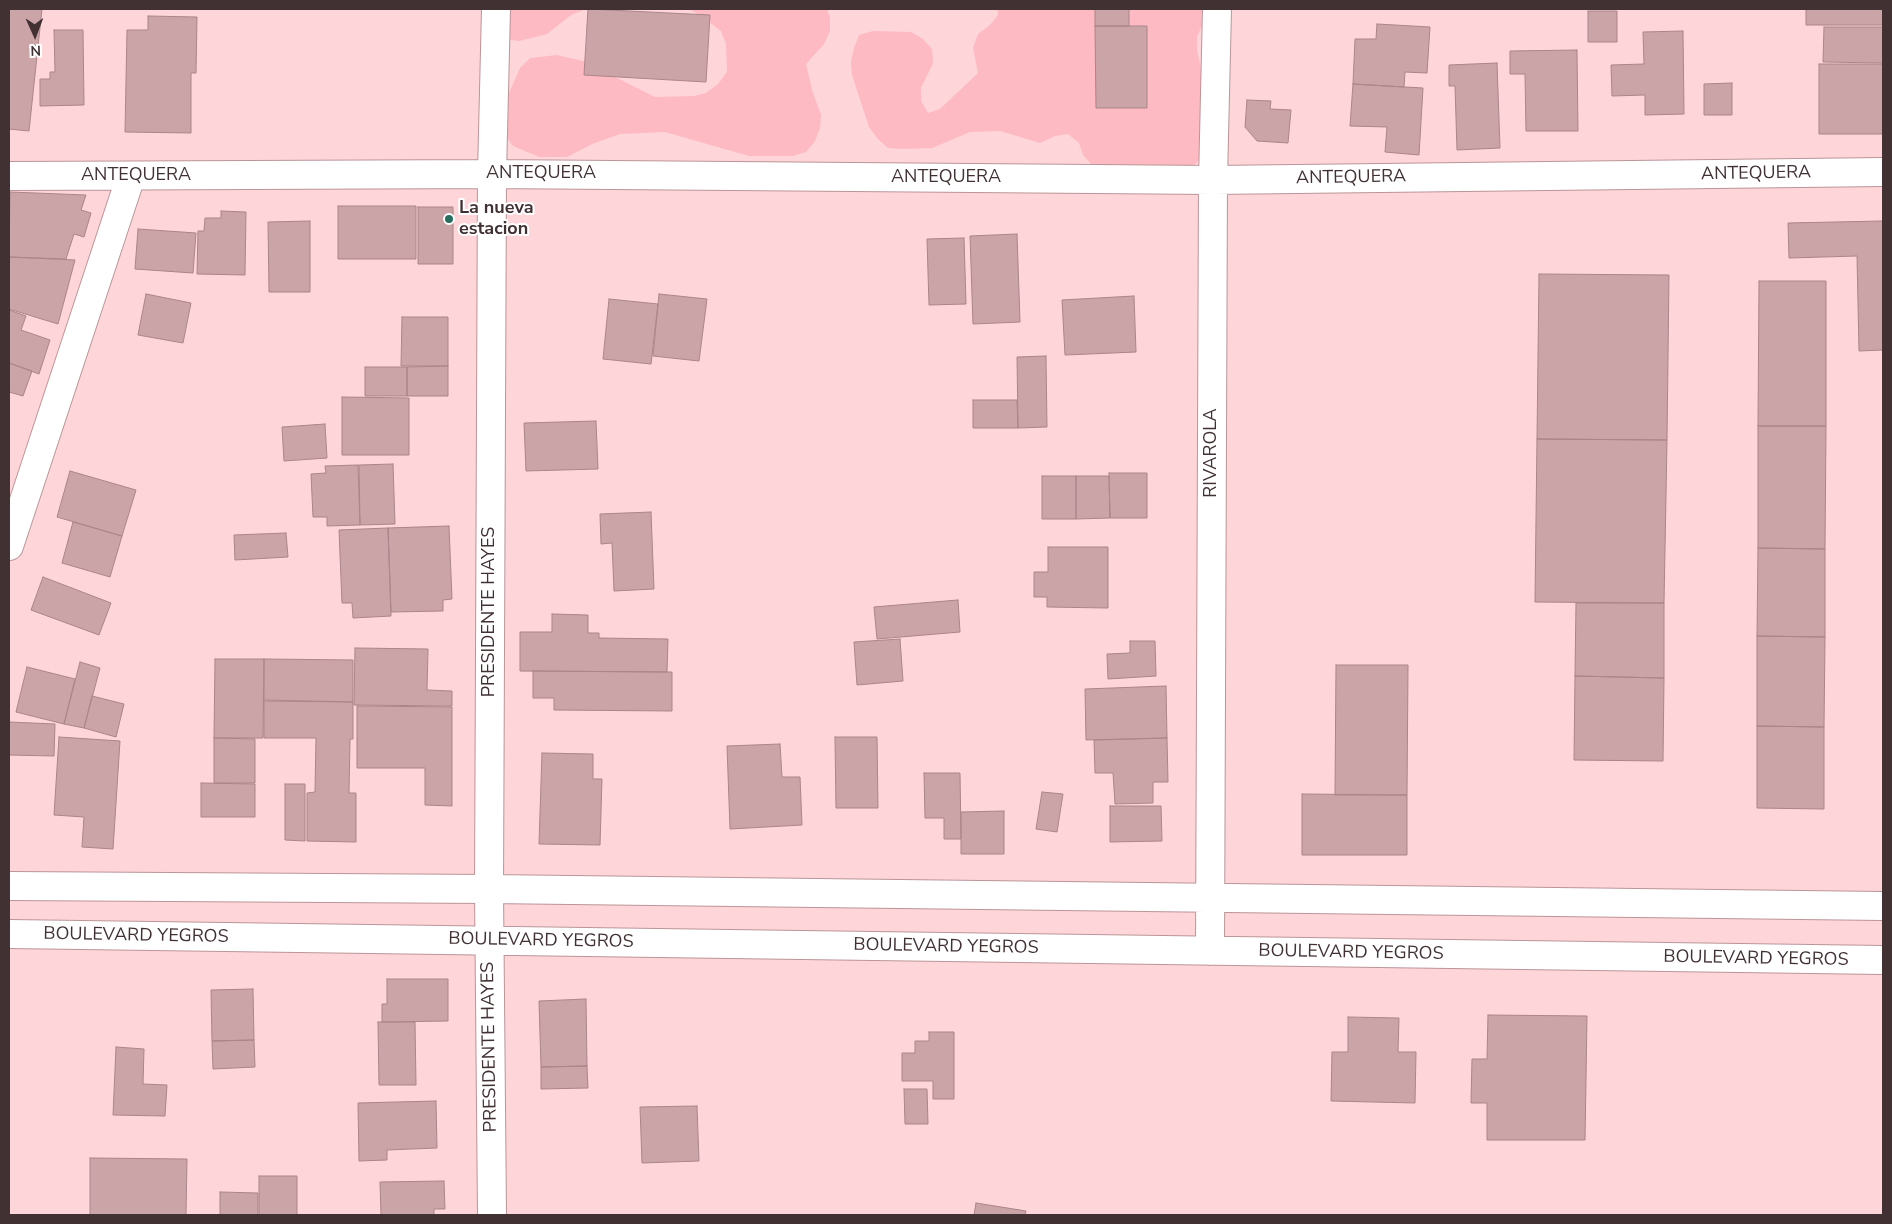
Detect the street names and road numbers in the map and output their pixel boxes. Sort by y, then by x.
street label: ANTEQUERA [1701,162,1811,186]
street label: ANTEQUERA [486,163,596,185]
street label: ANTEQUERA [81,165,191,187]
street label: ANTEQUERA [1296,166,1406,190]
street label: ANTEQUERA [891,167,1001,189]
street label: RIVAROLA [1201,408,1223,498]
street label: PRESIDENTE HAYES [479,527,501,697]
street label: BOULEVARD YEGROS [43,924,229,948]
street label: BOULEVARD YEGROS [448,929,634,953]
street label: BOULEVARD YEGROS [853,935,1039,959]
street label: BOULEVARD YEGROS [1258,941,1444,965]
street label: BOULEVARD YEGROS [1663,947,1849,971]
street label: PRESIDENTE HAYES [478,962,502,1132]

